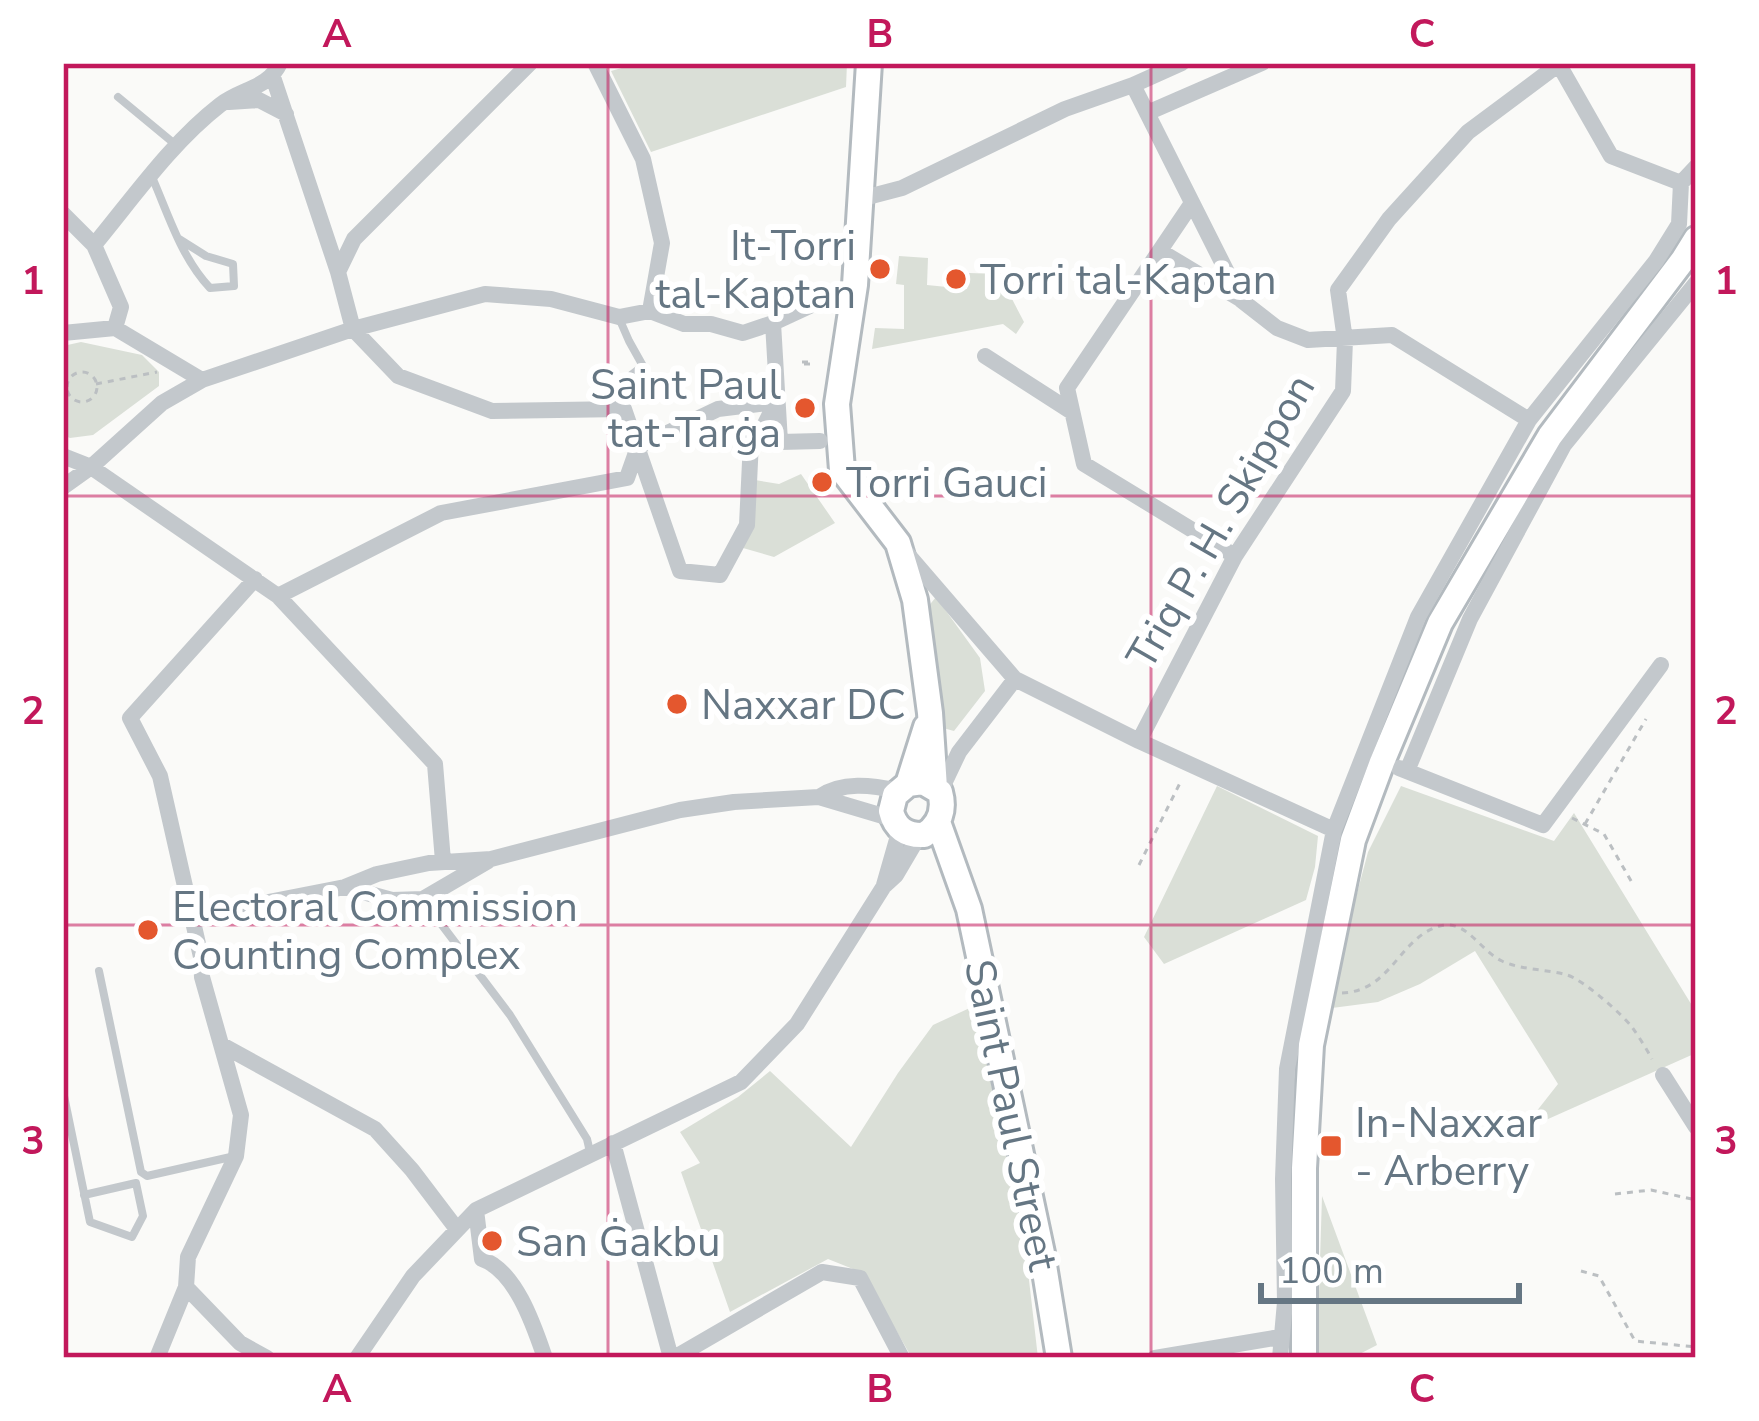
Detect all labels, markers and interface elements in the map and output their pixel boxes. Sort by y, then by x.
text: A [322,8,352,61]
text: B [867,8,893,61]
text: C [1409,8,1435,61]
place label: It-Torri tal-Kaptan [656,218,856,323]
place label: Torri tal-Kaptan [980,252,1277,309]
text: 1 [21,255,45,308]
text: 1 [1714,255,1738,308]
marker: It-Torri tal-Kaptan [867,256,893,282]
marker: Torri tal-Kaptan [943,266,969,292]
place label: Saint Paul tat-Tarġa [590,357,782,462]
street label: Triq P. H. Skippon [1114,364,1329,680]
marker: Saint Paul tat-Tarġa [792,395,818,421]
place label: Torri Gauci [846,455,1048,512]
marker: Torri Gauci [809,469,835,495]
place label: Naxxar DC [701,677,906,734]
text: 2 [21,685,45,738]
text: 2 [1714,685,1738,738]
marker: Naxxar DC [664,691,690,717]
place label: Electoral Commission Counting Complex [172,879,578,984]
marker: Electoral Commission Counting Complex [135,917,161,943]
street label: Saint Paul Street [950,955,1071,1276]
place label: In-Naxxar - Arberry [1355,1095,1542,1200]
text: 3 [21,1115,45,1168]
text: 3 [1714,1115,1738,1168]
marker: In-Naxxar - Arberry [1318,1133,1344,1159]
place label: San Ġakbu [516,1214,721,1271]
marker: San Ġakbu [479,1228,505,1254]
scale bar [1261,1229,1519,1303]
text: 100 m [1279,1247,1384,1296]
text: A [322,1363,352,1416]
text: B [867,1363,893,1416]
text: C [1409,1363,1435,1416]

